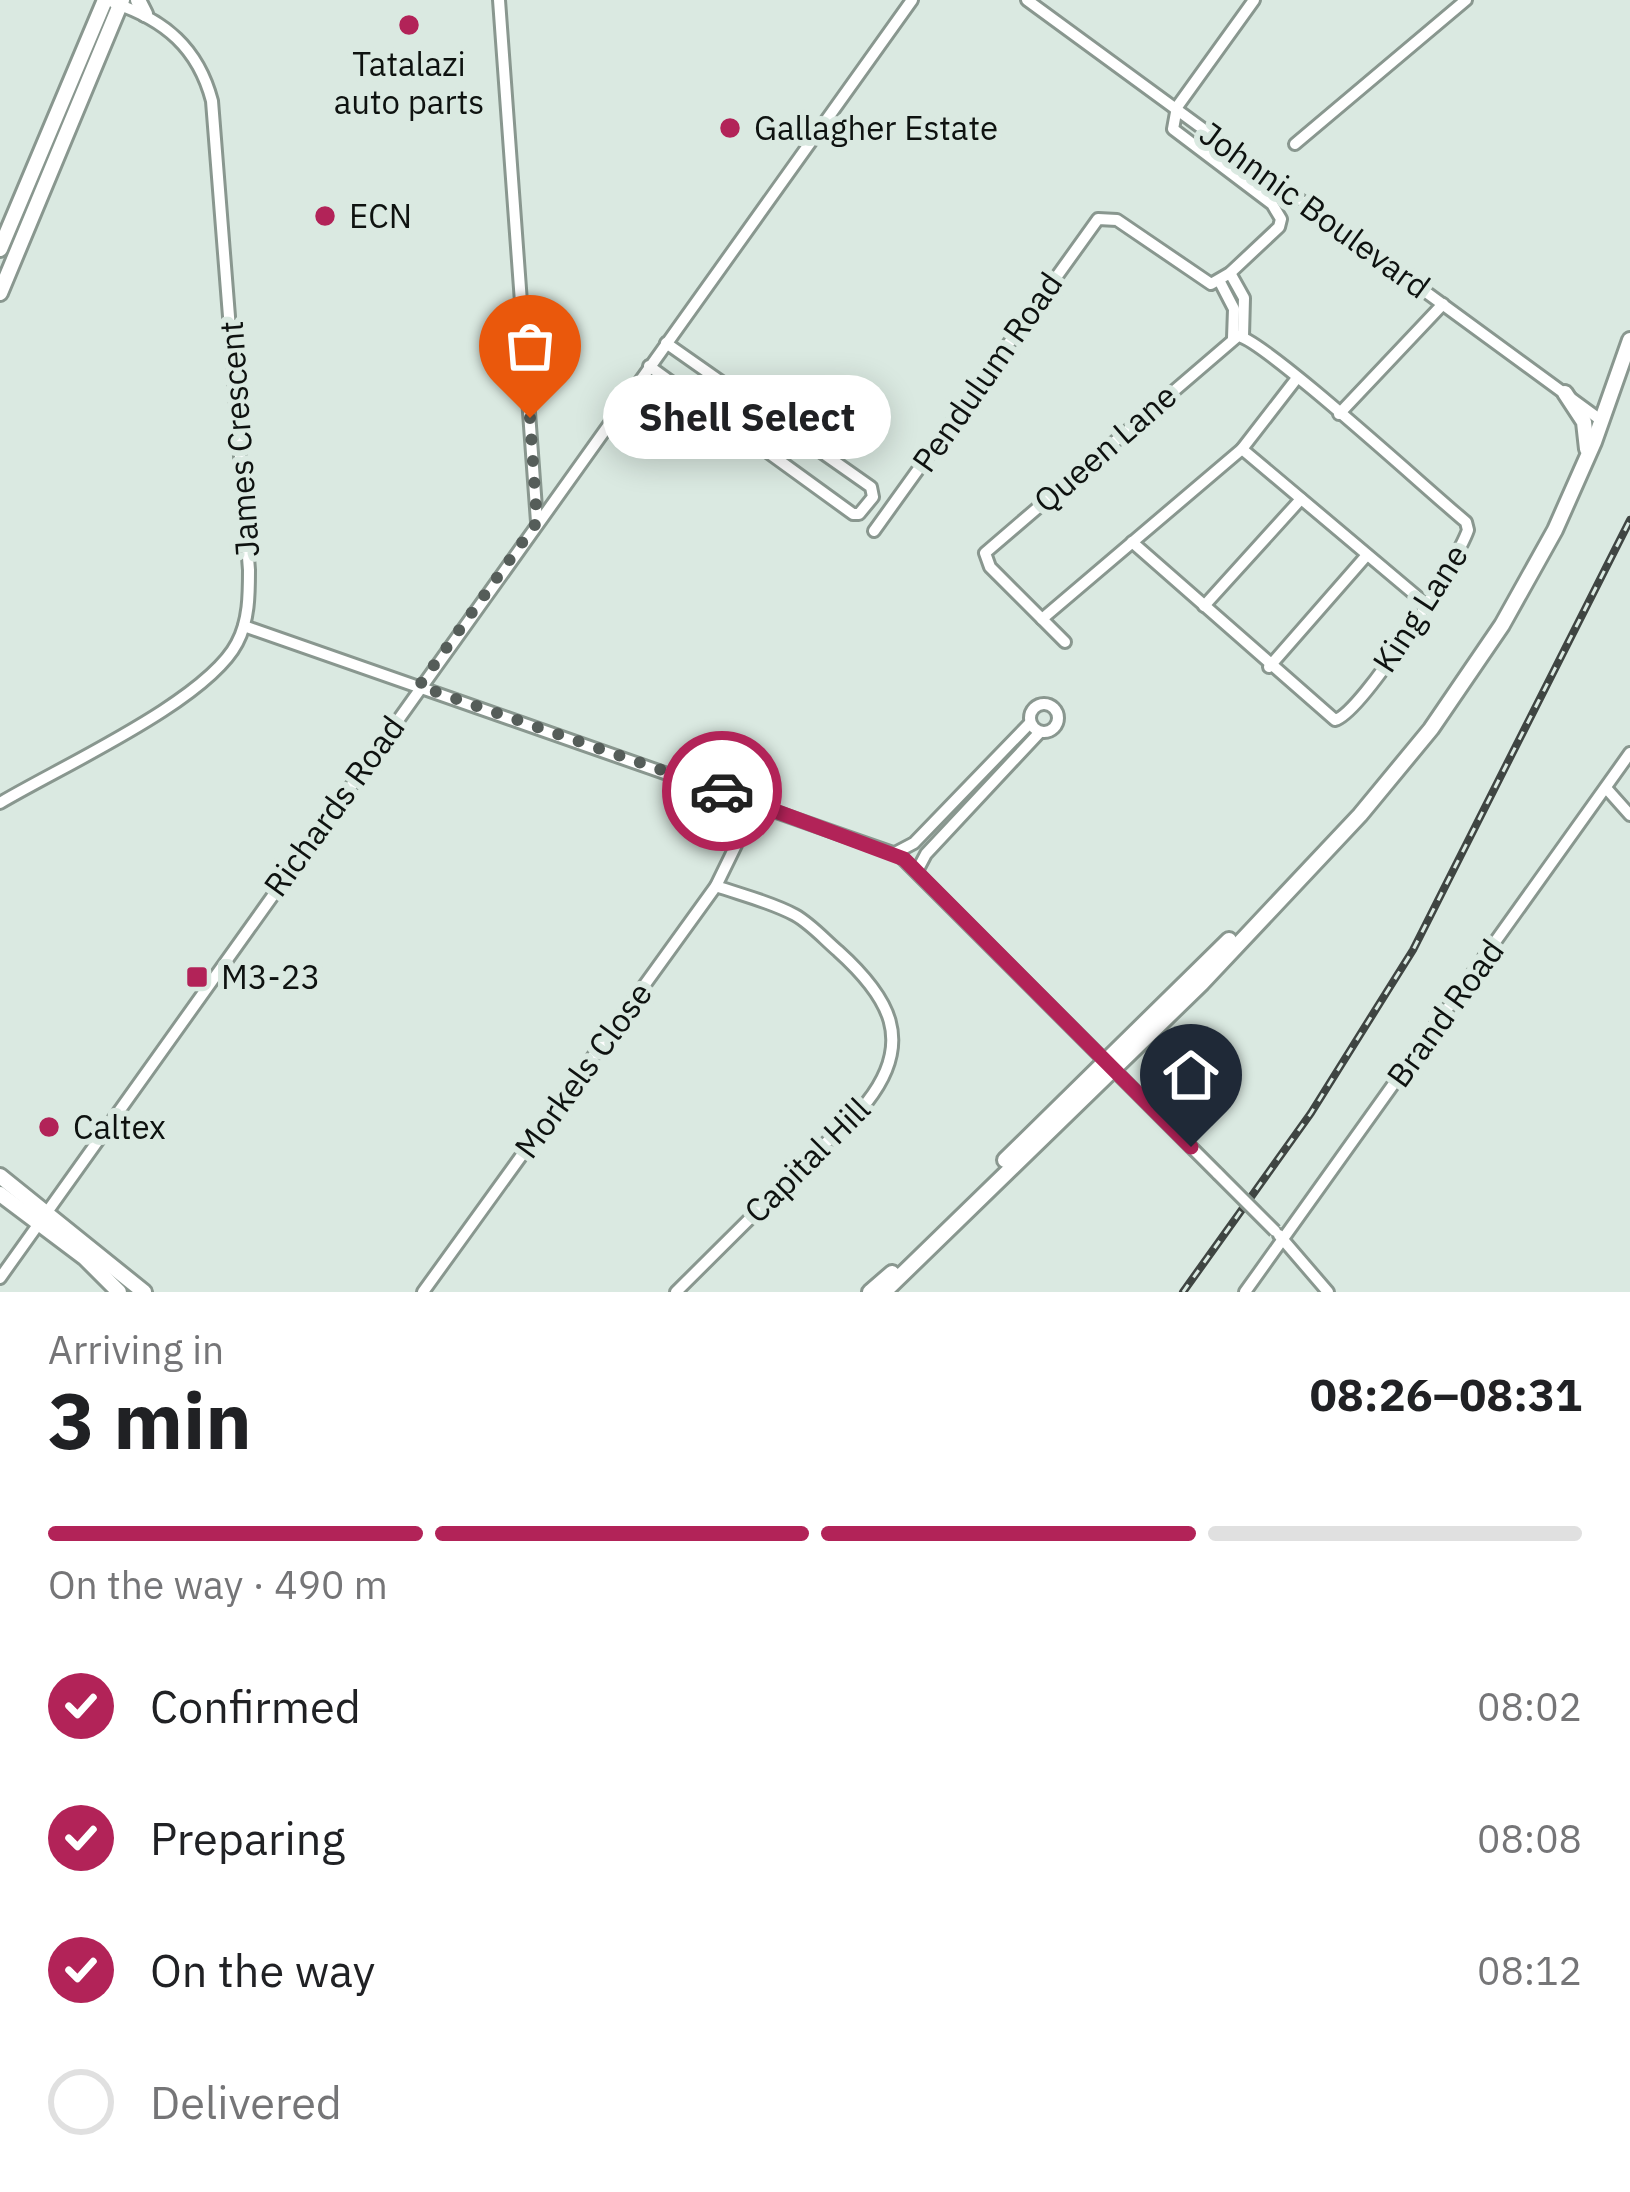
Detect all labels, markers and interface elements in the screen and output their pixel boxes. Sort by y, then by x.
marker: Tatalazi auto parts [396,12,422,38]
place label: Tatalazi auto parts [334,42,484,123]
place label: Gallagher Estate [754,106,998,149]
street label: Johnnic Boulevard [1192,112,1439,308]
marker: Gallagher Estate [717,115,743,141]
place label: ECN [349,194,412,237]
marker: ECN [312,203,338,229]
street label: Pendulum Road [902,263,1071,480]
pin [479,295,581,418]
icon: bag [497,313,563,379]
street label: James Crescent [209,319,268,559]
street label: Queen Lane [1024,374,1185,522]
callout: Shell Select [602,376,890,460]
text: Shell Select [638,391,856,442]
street label: King Lane [1362,536,1477,680]
street label: Richards Road [254,707,414,905]
courier [662,731,782,851]
icon: car [689,758,755,824]
street label: Brand Road [1376,930,1513,1095]
place label: M3-23 [221,955,320,998]
marker: M3-23 [184,964,210,990]
street label: Morkels Close [504,973,661,1166]
pin [1140,1024,1242,1147]
icon: home [1158,1042,1224,1108]
street label: Capital Hill [735,1088,879,1232]
place label: Caltex [73,1105,166,1148]
marker: Caltex [36,1114,62,1140]
text: Arriving in [48,1324,224,1375]
text: 08:26–08:31 [1310,1365,1582,1423]
text: 3 min [48,1369,252,1470]
text: On the way · 490 m [48,1559,388,1610]
icon: check [48,1673,114,1739]
text: Confirmed [150,1677,361,1735]
text: 08:02 [1477,1681,1582,1732]
icon: check [48,1805,114,1871]
text: Preparing [150,1809,345,1867]
text: 08:08 [1477,1813,1582,1864]
icon: check [48,1937,114,2003]
text: On the way [150,1941,375,1999]
text: 08:12 [1477,1945,1582,1996]
text: Delivered [150,2073,342,2131]

